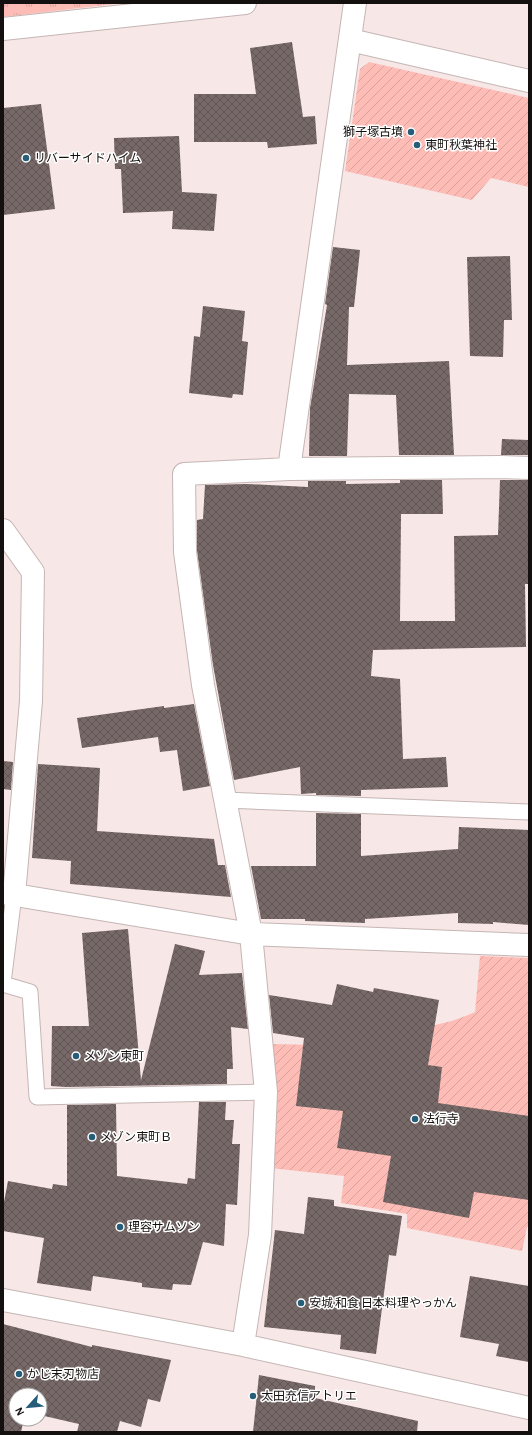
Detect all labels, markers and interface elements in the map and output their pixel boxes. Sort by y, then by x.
place label: 獅子塚古墳 [343,125,403,138]
marker: 獅子塚古墳 [406,127,416,137]
place label: 東町秋葉神社 [425,138,497,151]
marker: 東町秋葉神社 [412,140,422,150]
place label: リバーサイドハイム [34,152,141,164]
marker: リバーサイドハイム [21,153,31,163]
place label: メゾン東町 [84,1049,144,1062]
marker: メゾン東町 [71,1051,81,1061]
place label: 法行寺 [423,1112,459,1125]
marker: 法行寺 [410,1114,420,1124]
place label: メゾン東町Ｂ [100,1130,172,1143]
marker: メゾン東町Ｂ [87,1132,97,1142]
place label: 理容サムソン [128,1221,200,1233]
marker: 理容サムソン [115,1222,125,1232]
place label: 安城 和食 日本料理やっかん [309,1296,457,1309]
marker: 安城 和食 日本料理やっかん [296,1298,306,1308]
place label: かじ末刃物店 [27,1367,99,1380]
marker: かじ末刃物店 [14,1369,24,1379]
north arrow [8,1387,48,1427]
place label: 太田充信アトリエ [261,1389,357,1402]
marker: 太田充信アトリエ [248,1391,258,1401]
text: N [13,1405,26,1417]

